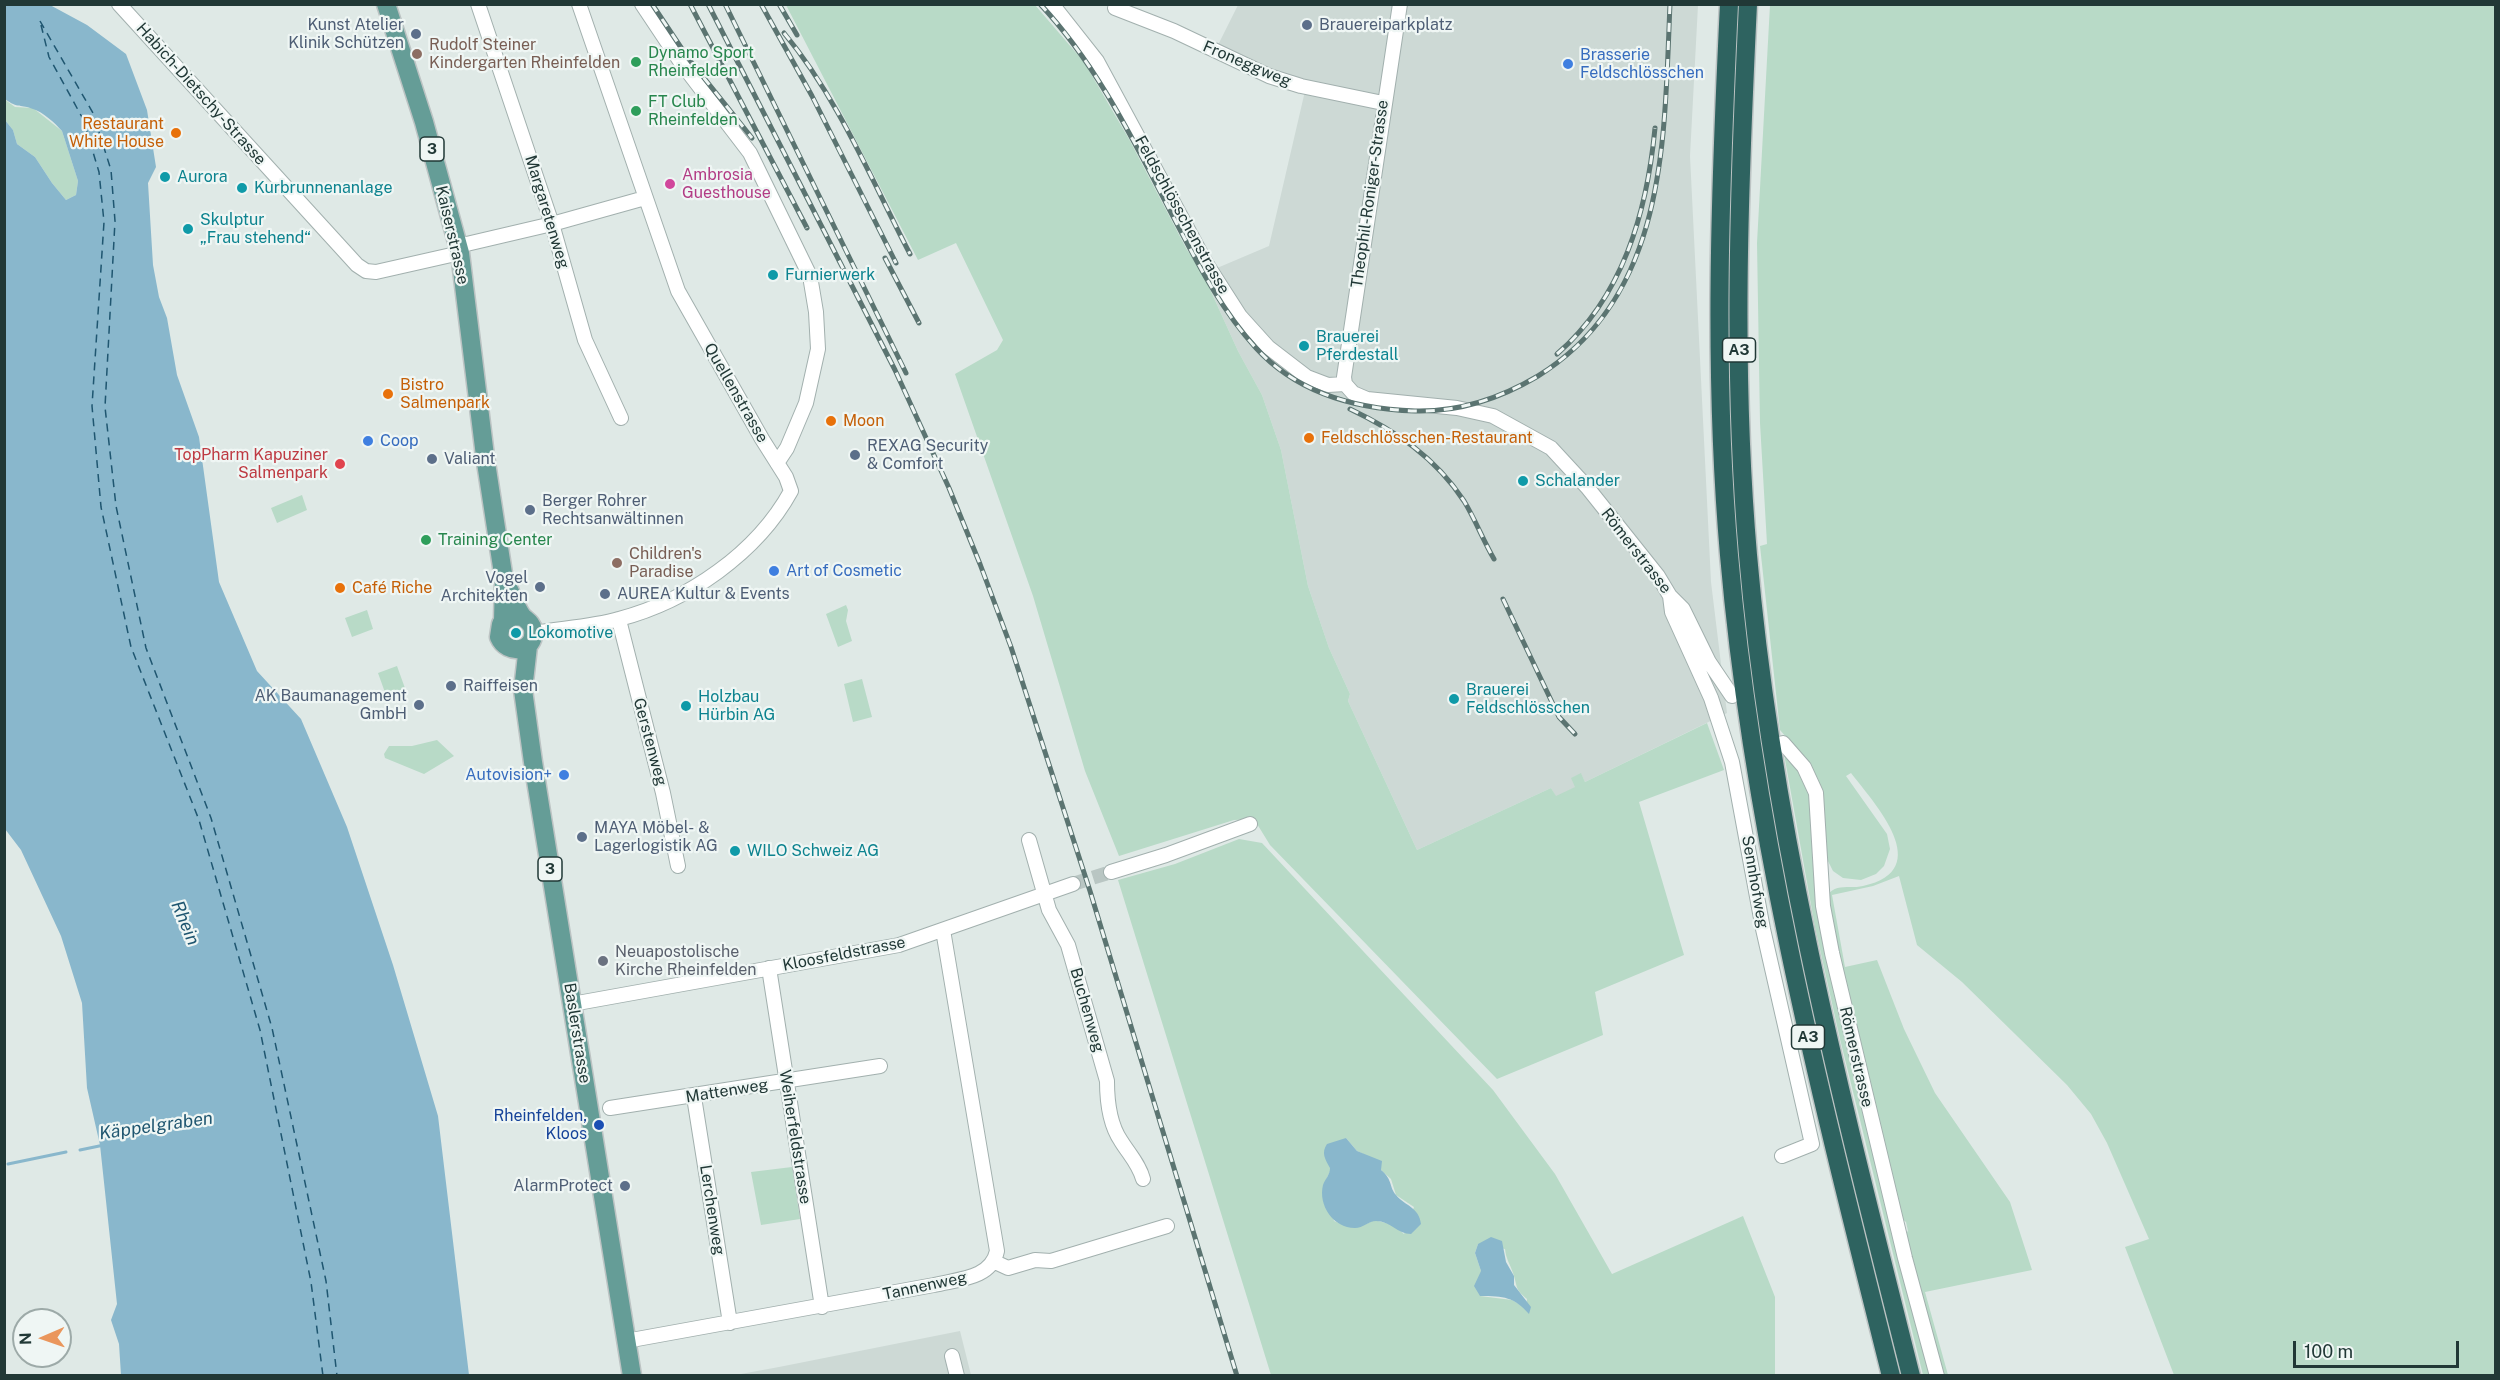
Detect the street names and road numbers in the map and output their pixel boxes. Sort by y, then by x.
street label: Habich-Dietschy-Strasse [132,19,270,169]
street label: Froneggweg [1200,37,1294,91]
street label: Theophil-Roniger-Strasse [1347,99,1393,289]
street label: Feldschlösschenstrasse [1130,133,1234,297]
road number: 3 [420,137,444,161]
street label: Margaretenweg [521,153,573,271]
street label: Kaiserstrasse [431,184,473,286]
road number: A3 [1722,338,1756,362]
street label: Quellenstrasse [700,340,772,446]
street label: Römerstrasse [1597,505,1675,597]
street label: Gerstenweg [629,696,671,788]
street label: Sennhofweg [1737,834,1773,930]
road number: 3 [538,857,562,881]
street label: Kloosfeldstrasse [781,933,907,975]
street label: Buchenweg [1066,965,1108,1055]
street label: Baslerstrasse [560,981,594,1085]
street label: Römerstrasse [1835,1005,1877,1109]
road number: A3 [1792,1025,1824,1049]
street label: Weiherfeldstrasse [775,1068,815,1206]
street label: Mattenweg [684,1075,770,1107]
street label: Lerchenweg [695,1163,729,1257]
street label: Tannenweg [881,1268,969,1304]

